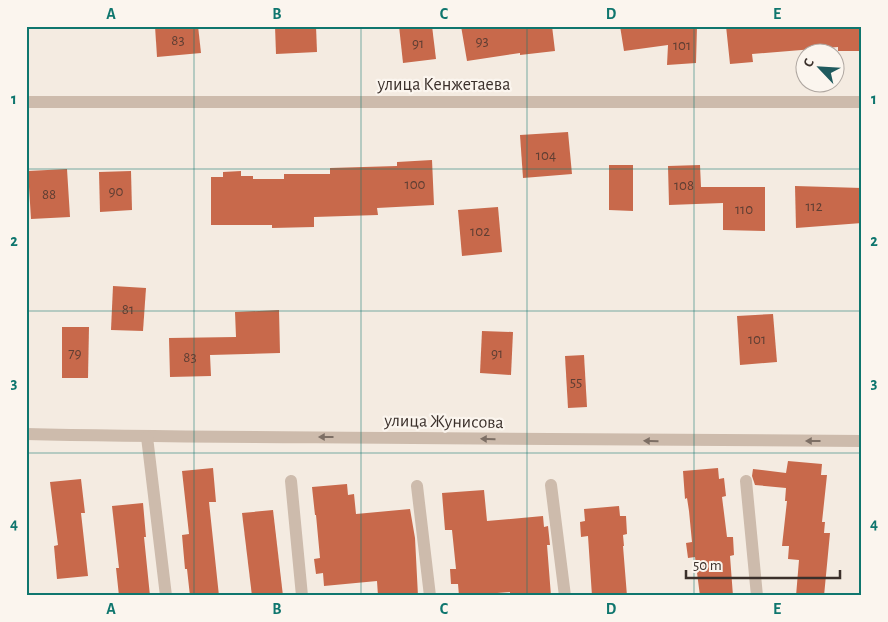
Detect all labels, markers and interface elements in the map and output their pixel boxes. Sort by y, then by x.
text: A [106,6,116,22]
text: B [272,6,282,22]
text: C [440,6,449,22]
text: D [606,6,617,22]
text: E [773,6,781,22]
house number: 83 [171,33,185,48]
house number: 93 [475,34,489,49]
house number: 91 [412,36,424,51]
house number: 101 [673,38,691,53]
north arrow [796,42,846,92]
text: С [801,56,817,69]
street label: улица Кенжетаева [377,76,510,94]
text: 1 [11,91,17,107]
text: 1 [871,91,877,107]
house number: 104 [536,148,556,163]
house number: 100 [404,177,426,192]
house number: 108 [674,178,694,193]
house number: 90 [109,184,124,199]
house number: 88 [42,187,56,202]
house number: 112 [805,199,823,214]
house number: 110 [735,202,753,217]
house number: 102 [470,224,490,239]
text: 2 [10,233,18,249]
text: 2 [870,233,878,249]
house number: 81 [122,302,134,317]
house number: 101 [748,332,766,347]
house number: 79 [68,346,82,361]
house number: 91 [491,346,503,361]
house number: 83 [183,350,197,365]
text: 3 [11,375,18,391]
house number: 55 [570,375,582,390]
text: 3 [871,375,878,391]
street label: улица Жунисова [383,412,504,432]
one-way arrow [317,433,333,441]
one-way arrow [480,435,496,443]
one-way arrow [642,437,658,445]
one-way arrow [805,437,821,445]
text: 4 [10,516,18,532]
text: 4 [870,516,878,532]
scale bar [686,547,839,579]
text: 50 m [693,558,722,573]
text: A [106,601,116,617]
text: B [272,601,282,617]
text: C [440,601,449,617]
text: D [606,601,617,617]
text: E [773,601,781,617]

